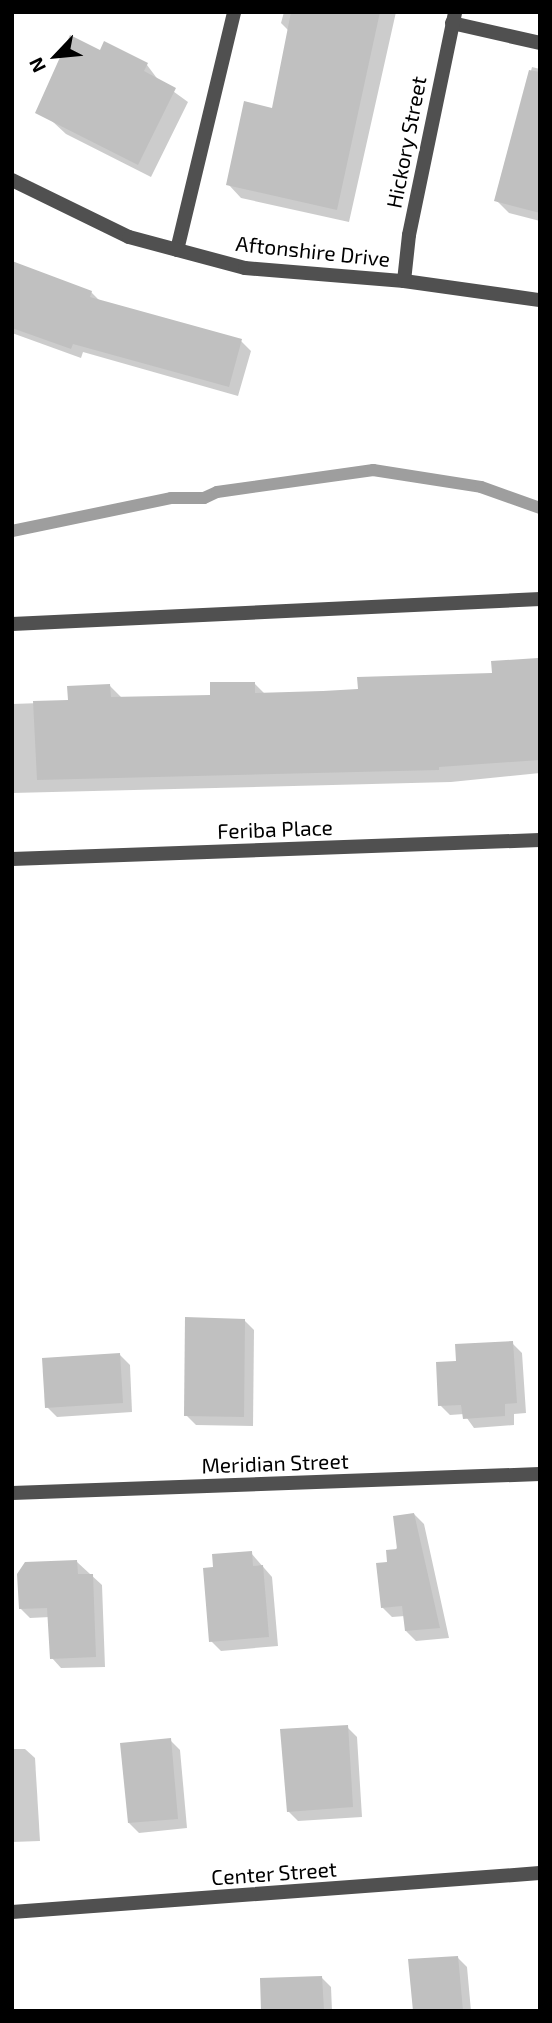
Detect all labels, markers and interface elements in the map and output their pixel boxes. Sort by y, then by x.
north arrow [21,21,91,91]
text: N [23,54,50,77]
street label: Hickory Street [381,74,431,210]
street label: Aftonshire Drive [235,230,391,272]
street label: Feriba Place [217,814,333,844]
street label: Meridian Street [201,1448,349,1478]
street label: Center Street [210,1856,338,1890]

